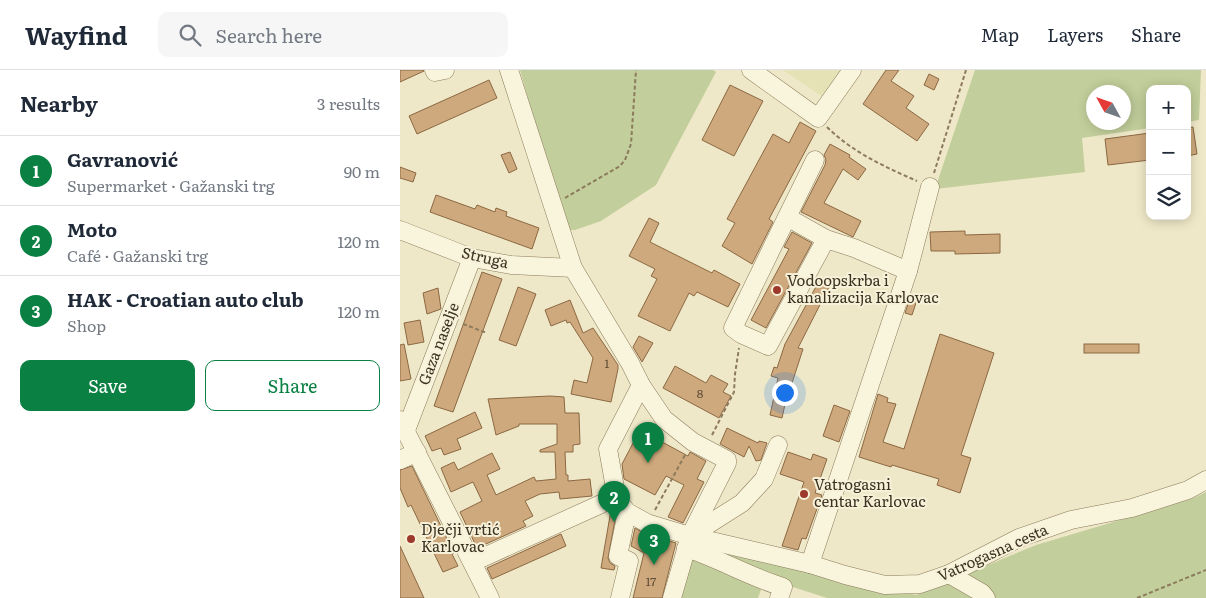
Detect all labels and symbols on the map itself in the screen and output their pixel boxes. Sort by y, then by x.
north arrow [1086,85,1131,130]
street label: Struga [460,240,512,273]
place label: Vodoopskrba i kanalizacija Karlovac [787,268,939,308]
marker: Vodoopskrba i kanalizacija Karlovac [771,284,783,296]
street label: Gaza naselje [411,299,464,388]
house number: 1 [605,354,610,372]
your location [772,380,798,406]
house number: 8 [697,384,704,402]
pin: 1 [632,422,664,463]
place label: Vatrogasni centar Karlovac [814,472,926,512]
pin: 2 [598,481,630,522]
marker: Vatrogasni centar Karlovac [798,488,810,500]
place label: Dječji vrtić Karlovac [421,517,500,557]
street label: Vatrogasna cesta [933,517,1052,586]
pin: 3 [638,524,670,565]
marker: Dječji vrtić Karlovac [405,533,417,545]
house number: 17 [646,572,656,590]

